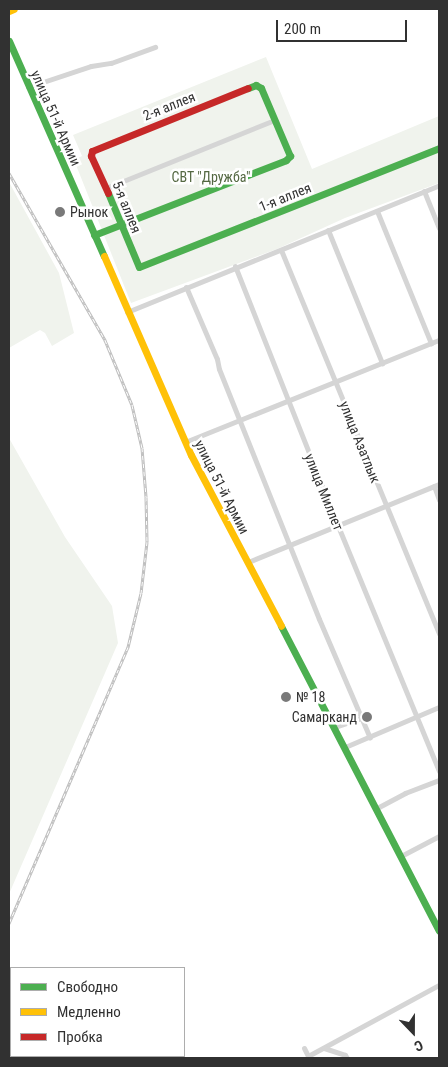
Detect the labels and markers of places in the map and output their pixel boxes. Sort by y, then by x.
place label: Рынок [70,204,108,220]
marker: Рынок [54,206,66,218]
place label: № 18 [296,689,325,705]
marker: № 18 [280,691,292,703]
place label: Самарканд [292,709,357,725]
marker: Самарканд [361,711,373,723]

